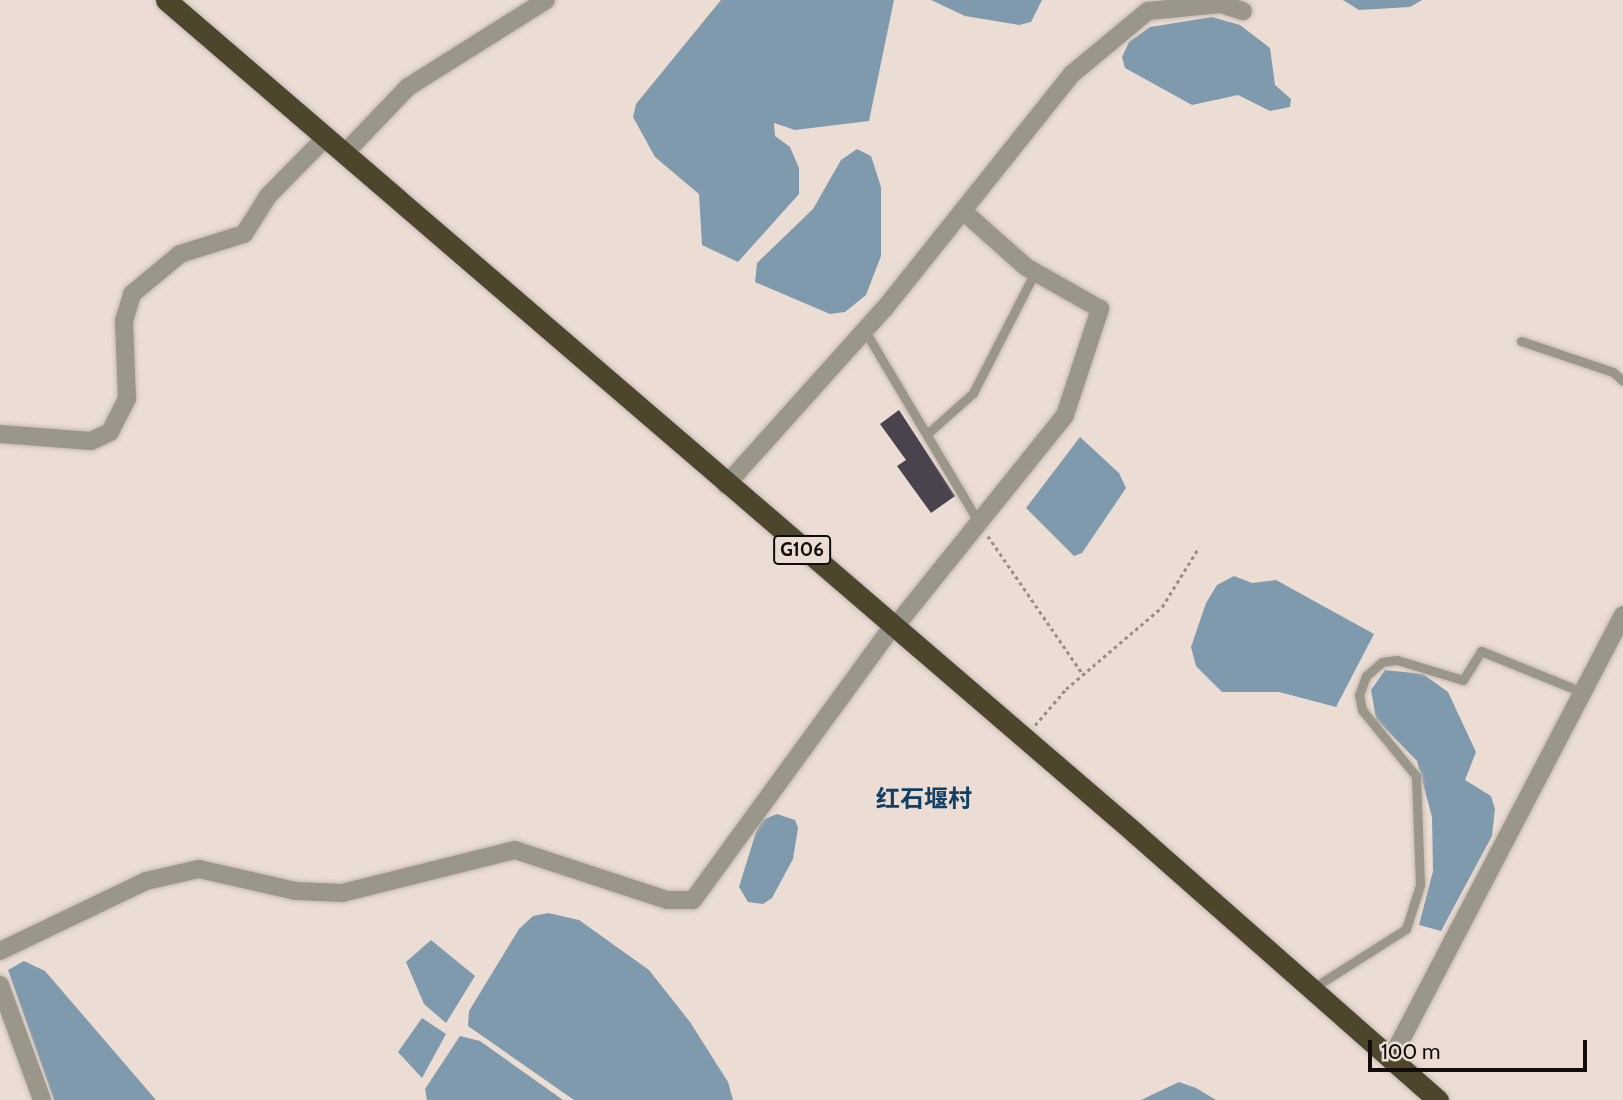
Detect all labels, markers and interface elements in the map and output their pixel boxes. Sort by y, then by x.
road number: G106 [772,534,832,566]
district label: 红石堰村 [876,785,972,813]
scale bar [1371,1026,1590,1070]
text: 100 m [1381,1039,1440,1064]

